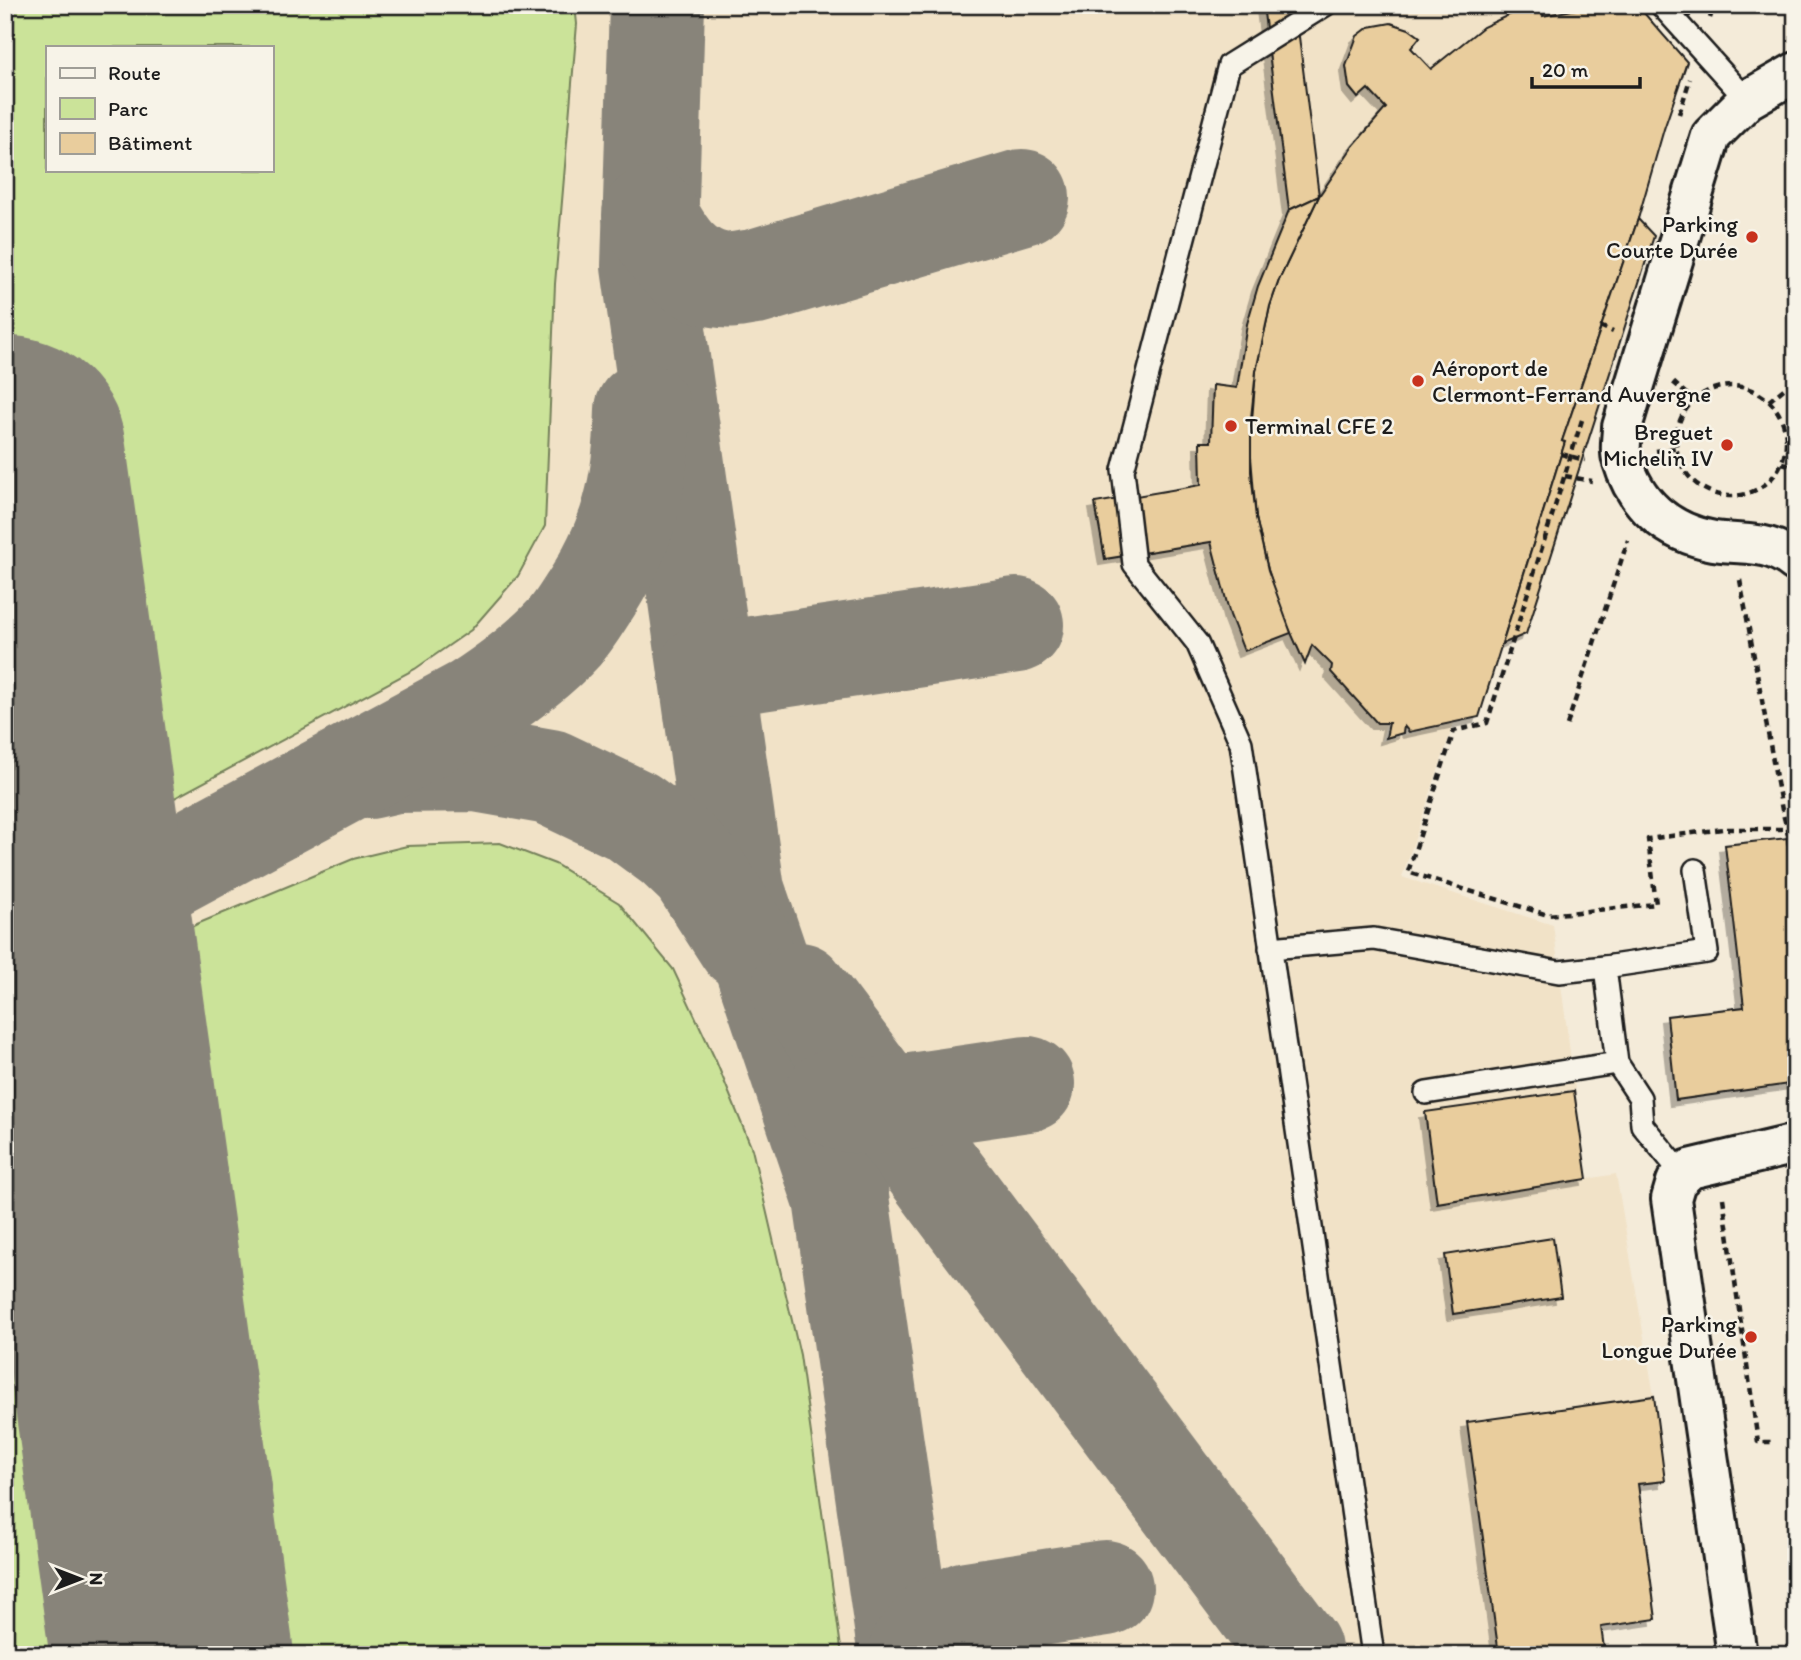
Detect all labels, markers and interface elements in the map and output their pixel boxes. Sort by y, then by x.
legend [46,46,273,172]
scale bar [1532,46,1640,90]
text: 20 m [1542,57,1589,82]
text: Route [108,60,161,85]
text: Parc [108,96,148,121]
text: Bâtiment [108,130,192,155]
place label: Parking Courte Durée [1606,210,1738,264]
marker: Parking Courte Durée [1744,229,1760,245]
place label: Aéroport de Clermont-Ferrand Auvergne [1432,354,1711,408]
marker: Aéroport de Clermont-Ferrand Auvergne [1410,373,1426,389]
place label: Terminal CFE 2 [1245,412,1393,440]
marker: Terminal CFE 2 [1223,418,1239,434]
place label: Breguet Michelin IV [1603,418,1713,472]
marker: Breguet Michelin IV [1719,437,1735,453]
place label: Parking Longue Durée [1601,1310,1737,1364]
marker: Parking Longue Durée [1743,1329,1759,1345]
north arrow [46,1544,116,1614]
text: N [85,1573,108,1585]

